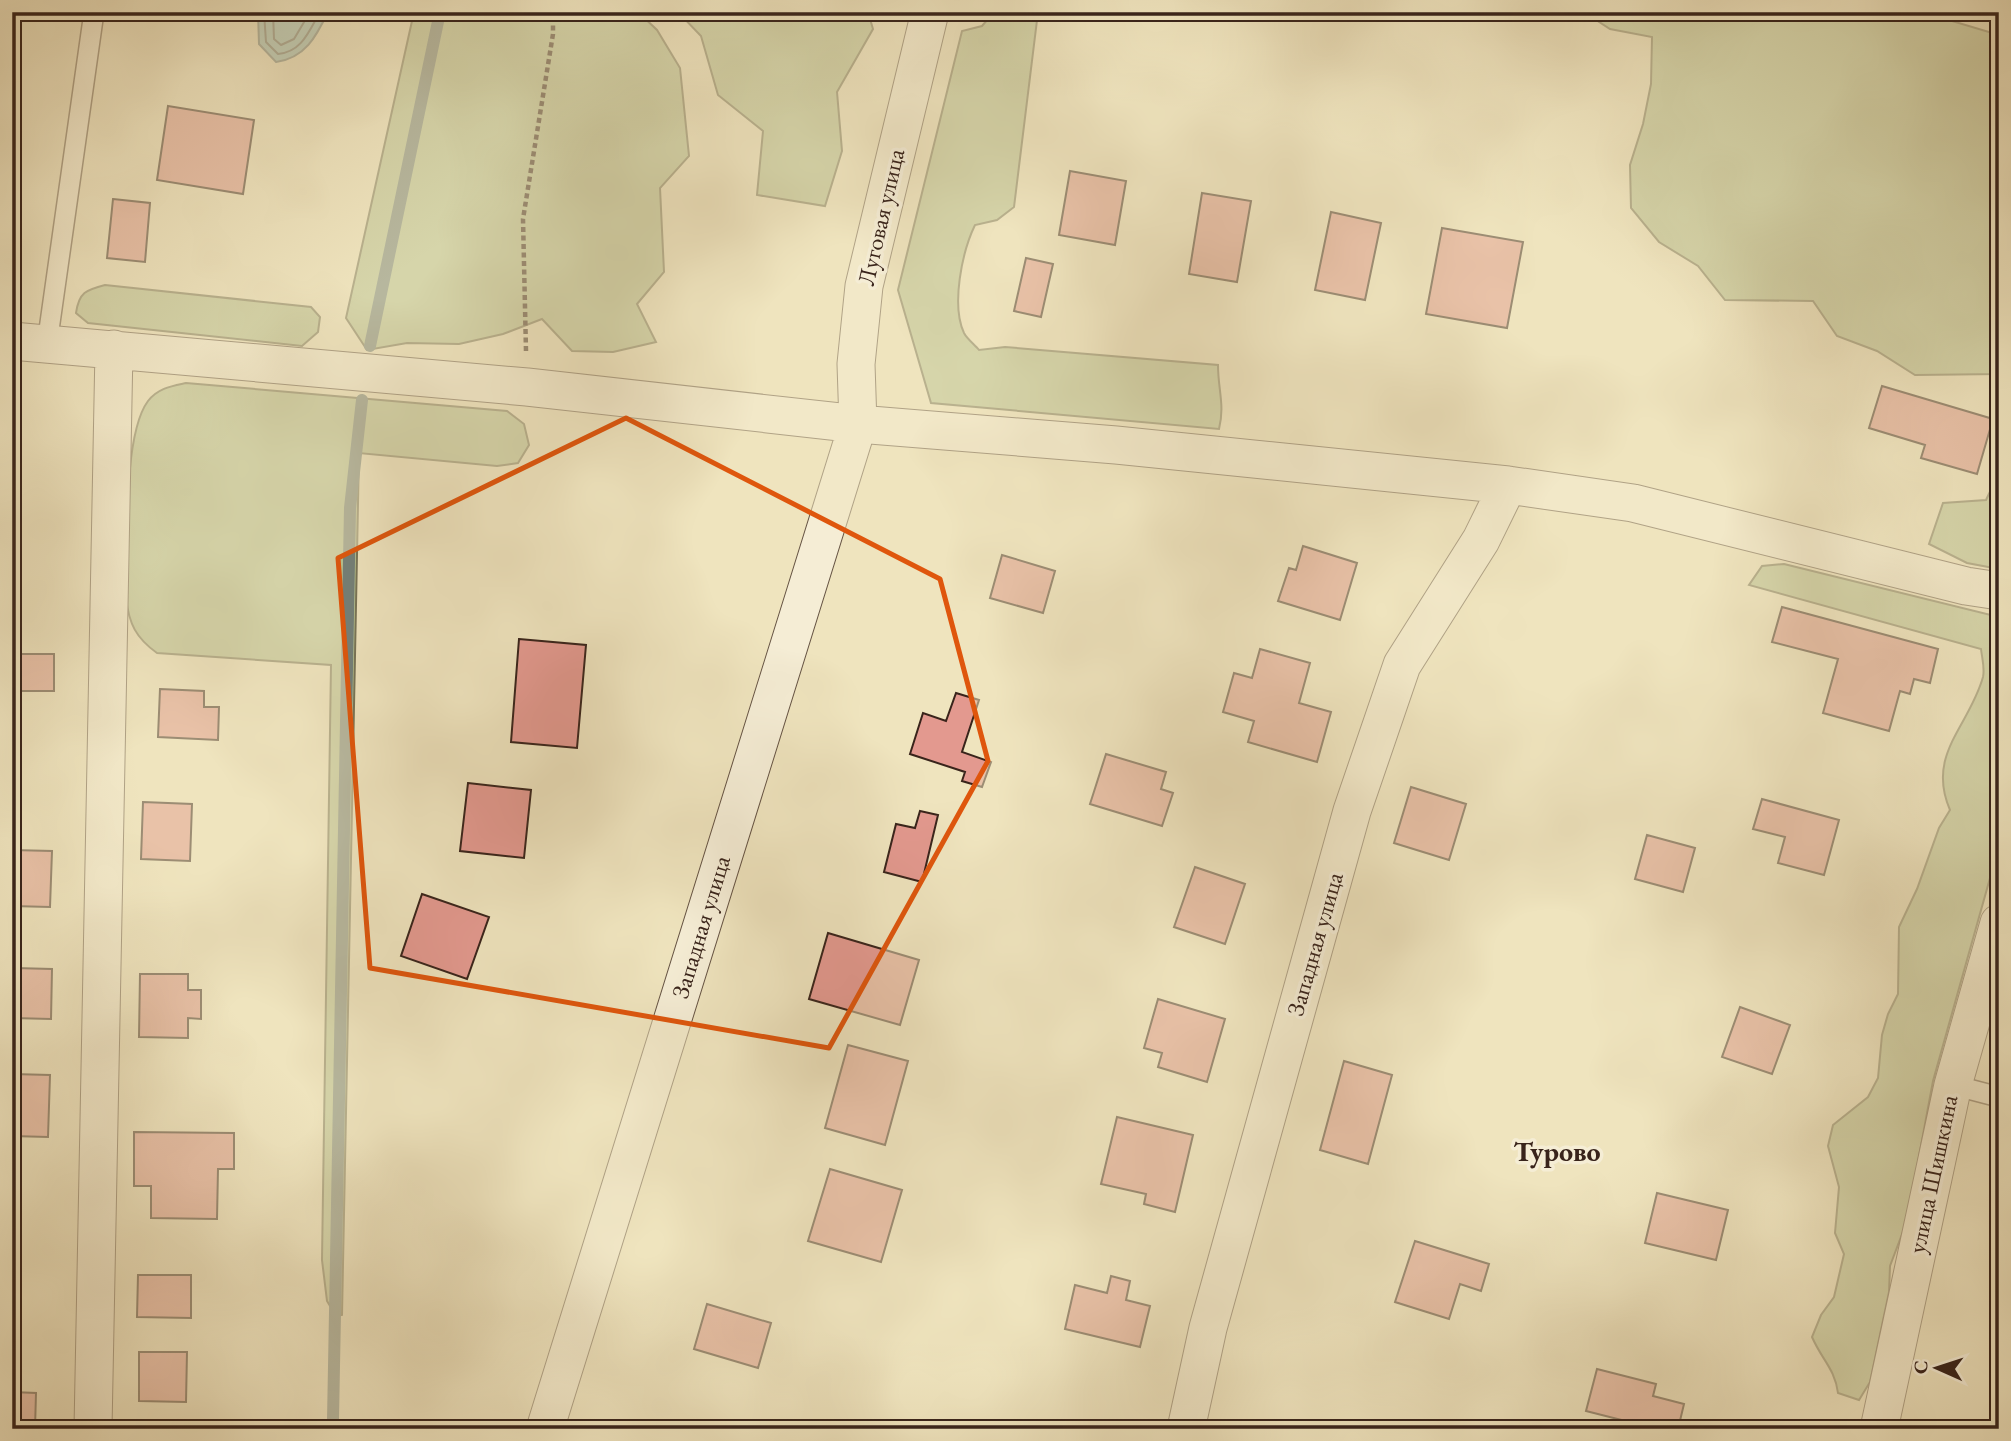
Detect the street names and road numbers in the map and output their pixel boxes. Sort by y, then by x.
street label: Луговая улица [850,145,911,288]
street label: Западная улица [664,851,737,1002]
street label: Западная улица [1279,868,1350,1019]
street label: улица Шишкина [1901,1091,1965,1256]

